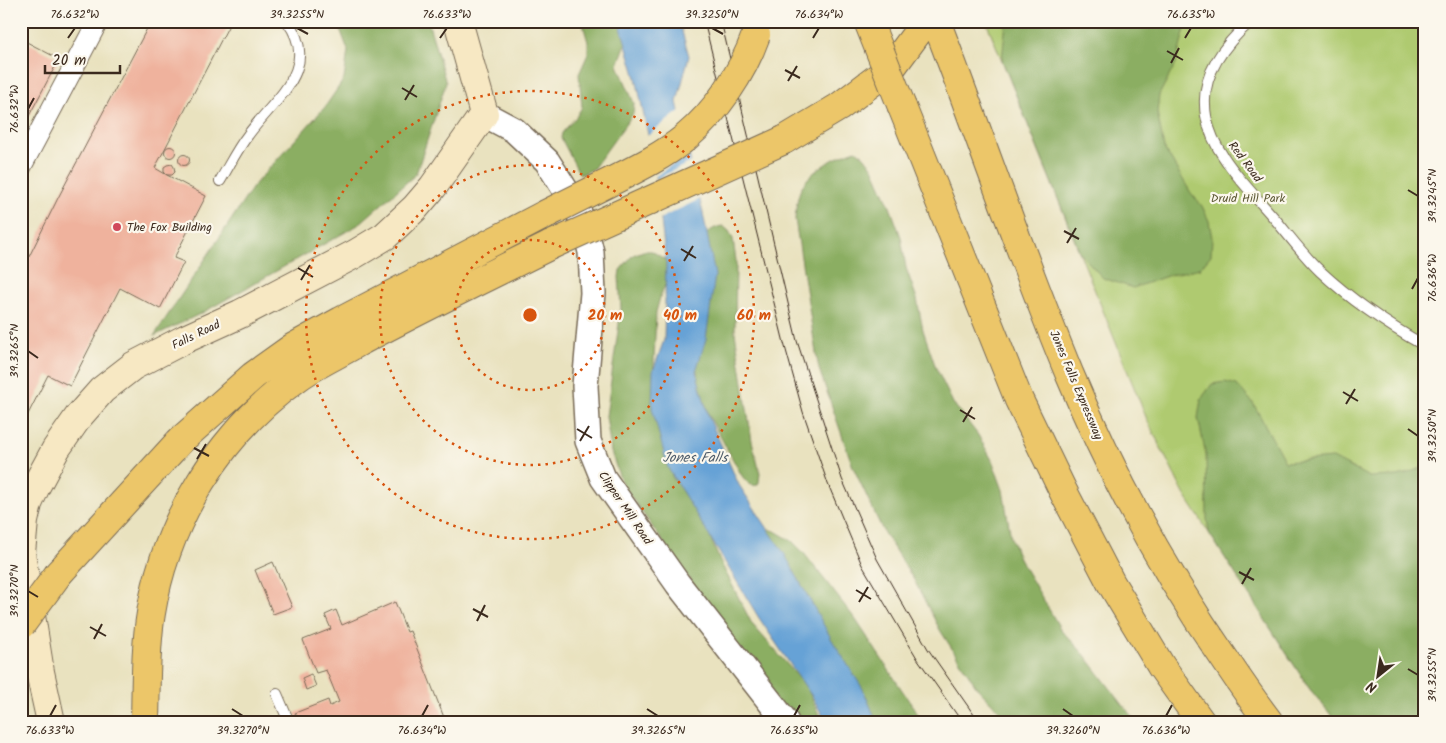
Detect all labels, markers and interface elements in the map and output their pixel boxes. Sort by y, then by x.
text: 76.632°W [51,5,100,24]
text: 39.3255°N [270,5,324,24]
text: 76.633°W [423,5,471,24]
text: 39.3250°N [685,5,739,24]
text: 76.634°W [795,5,843,24]
text: 76.635°W [1167,5,1215,24]
scale bar [45,42,120,74]
text: 20 m [52,49,86,73]
text: 76.632°W [5,85,24,134]
street label: Red Road [1223,137,1267,187]
text: 39.3245°N [1423,169,1442,223]
park label: Druid Hill Park [1211,189,1286,208]
place label: The Fox Building [127,218,212,237]
marker: The Fox Building [111,221,123,233]
text: 76.636°W [1423,254,1442,302]
text: 20 m [588,304,622,328]
text: 40 m [663,304,697,328]
text: 60 m [737,304,771,328]
centre of rings [521,306,539,324]
street label: Falls Road [169,315,224,355]
text: 39.3265°N [5,324,24,378]
street label: Jones Falls Expressway [1044,327,1108,443]
text: 39.3250°N [1423,409,1442,463]
water label: Jones Falls [663,447,730,469]
street label: Clipper Mill Road [593,467,657,550]
text: 39.3270°N [5,564,24,618]
text: 39.3255°N [1423,648,1442,702]
north arrow [1354,650,1404,700]
text: N [1363,675,1381,698]
text: 76.633°W [26,721,74,740]
text: 39.3270°N [216,721,270,740]
text: 76.634°W [398,721,446,740]
text: 39.3265°N [631,721,685,740]
text: 76.635°W [770,721,818,740]
text: 39.3260°N [1046,721,1100,740]
text: 76.636°W [1142,721,1190,740]

